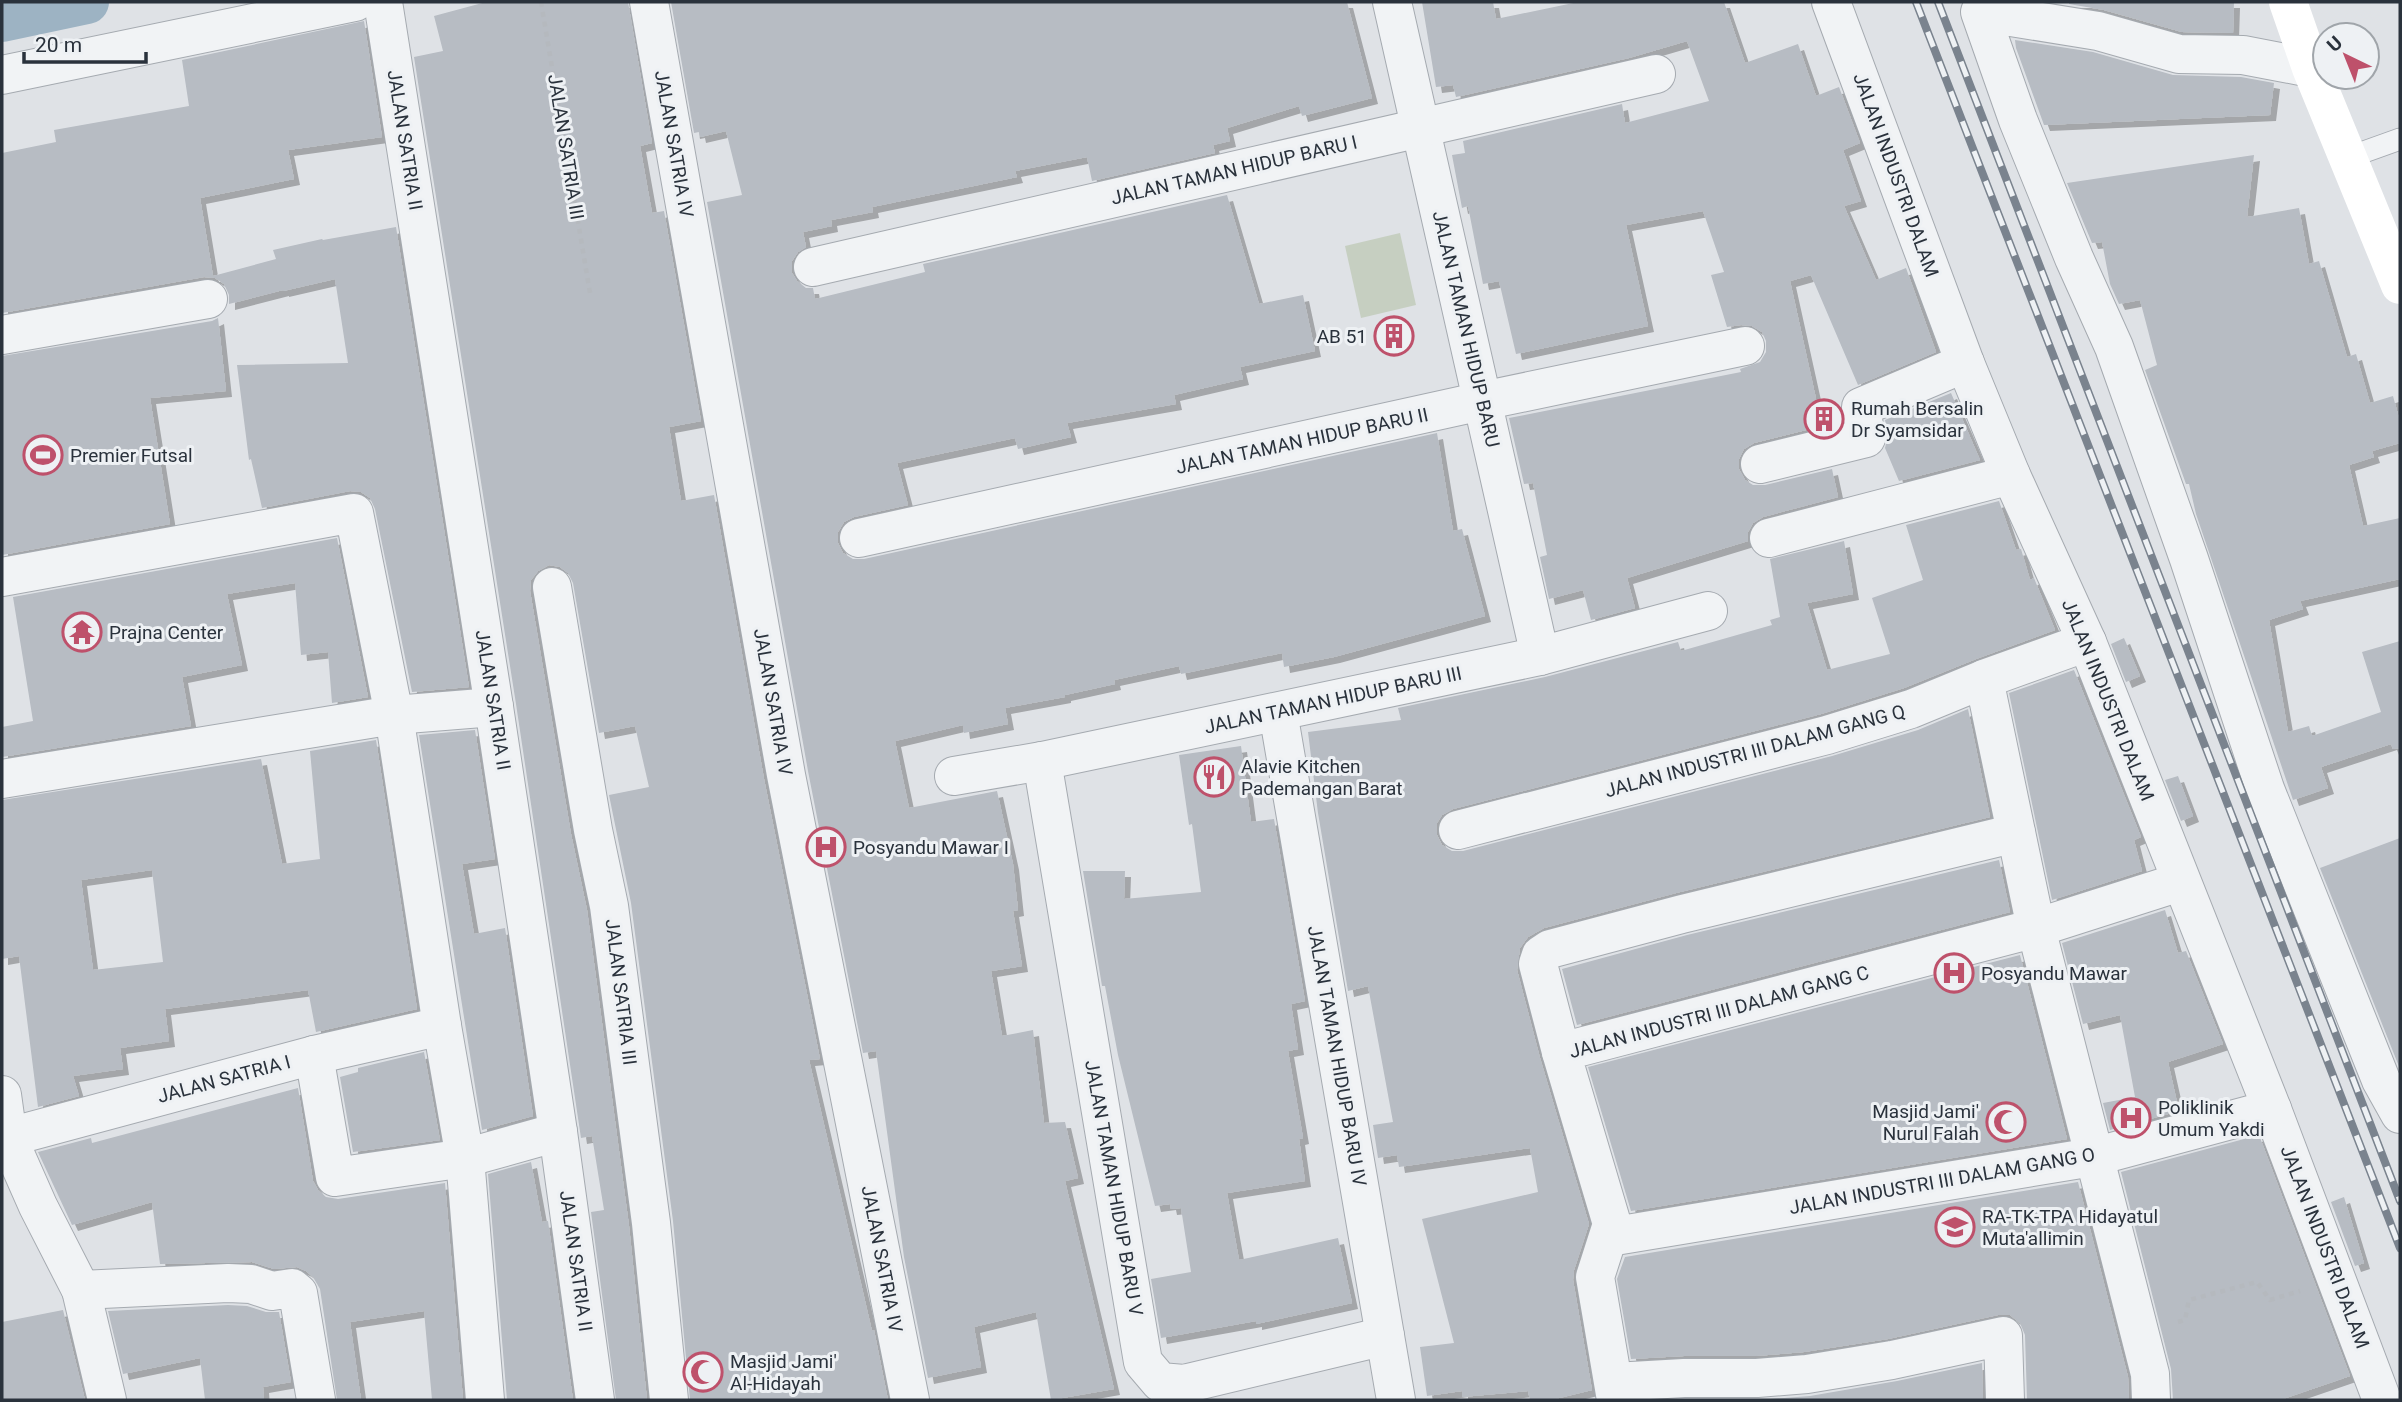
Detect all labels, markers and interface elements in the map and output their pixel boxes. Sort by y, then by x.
scale bar [24,21,147,65]
north arrow [2311,21,2381,91]
text: U [2322,31,2347,57]
text: 20 m [35,33,82,57]
street label: JALAN SATRIA II [383,68,427,212]
street label: JALAN SATRIA IV [650,69,698,219]
street label: JALAN INDUSTRI DALAM [1848,70,1944,280]
street label: JALAN SATRIA III [543,72,589,222]
street label: JALAN TAMAN HIDUP BARU I [1109,130,1359,210]
street label: JALAN TAMAN HIDUP BARU [1428,208,1504,450]
building icon: AB 51 [1373,315,1415,357]
place label: AB 51 [1317,325,1367,348]
place label: Rumah Bersalin Dr Syamsidar [1851,397,1984,442]
building icon: Rumah Bersalin Dr Syamsidar [1803,398,1845,440]
street label: JALAN TAMAN HIDUP BARU II [1174,403,1430,479]
sports icon: Premier Futsal [22,434,64,476]
place label: Premier Futsal [70,444,193,467]
street label: JALAN INDUSTRI DALAM [2057,596,2159,804]
temple icon: Prajna Center [61,611,103,653]
place label: Prajna Center [109,621,224,644]
street label: JALAN SATRIA IV [749,627,797,777]
street label: JALAN SATRIA II [471,628,515,772]
street label: JALAN TAMAN HIDUP BARU III [1202,661,1464,739]
street label: JALAN INDUSTRI III DALAM GANG Q [1602,700,1908,802]
place label: Alavie Kitchen Pademangan Barat [1241,755,1403,800]
restaurant icon: Alavie Kitchen Pademangan Barat [1193,756,1235,798]
hospital icon: Posyandu Mawar I [805,826,847,868]
place label: Posyandu Mawar I [853,836,1009,859]
street label: JALAN SATRIA III [601,918,641,1066]
street label: JALAN TAMAN HIDUP BARU IV [1303,924,1371,1188]
hospital icon: Posyandu Mawar [1933,952,1975,994]
street label: JALAN INDUSTRI III DALAM GANG C [1567,961,1871,1063]
place label: Posyandu Mawar [1981,962,2128,985]
street label: JALAN SATRIA I [155,1050,293,1108]
street label: JALAN TAMAN HIDUP BARU V [1080,1058,1148,1318]
place label: Poliklinik Umum Yakdi [2158,1096,2265,1141]
hospital icon: Poliklinik Umum Yakdi [2110,1097,2152,1139]
place label: Masjid Jami' Nurul Falah [1872,1100,1979,1145]
mosque icon: Masjid Jami' Nurul Falah [1985,1101,2027,1143]
street label: JALAN INDUSTRI DALAM [2276,1142,2374,1352]
street label: JALAN INDUSTRI III DALAM GANG O [1787,1143,2097,1219]
street label: JALAN SATRIA IV [856,1184,908,1334]
street label: JALAN SATRIA II [555,1189,597,1333]
place label: RA-TK-TPA Hidayatul Muta'allimin [1982,1205,2158,1250]
school or university icon: RA-TK-TPA Hidayatul Muta'allimin [1934,1206,1976,1248]
place label: Masjid Jami' Al-Hidayah [730,1350,837,1395]
mosque icon: Masjid Jami' Al-Hidayah [682,1351,724,1393]

